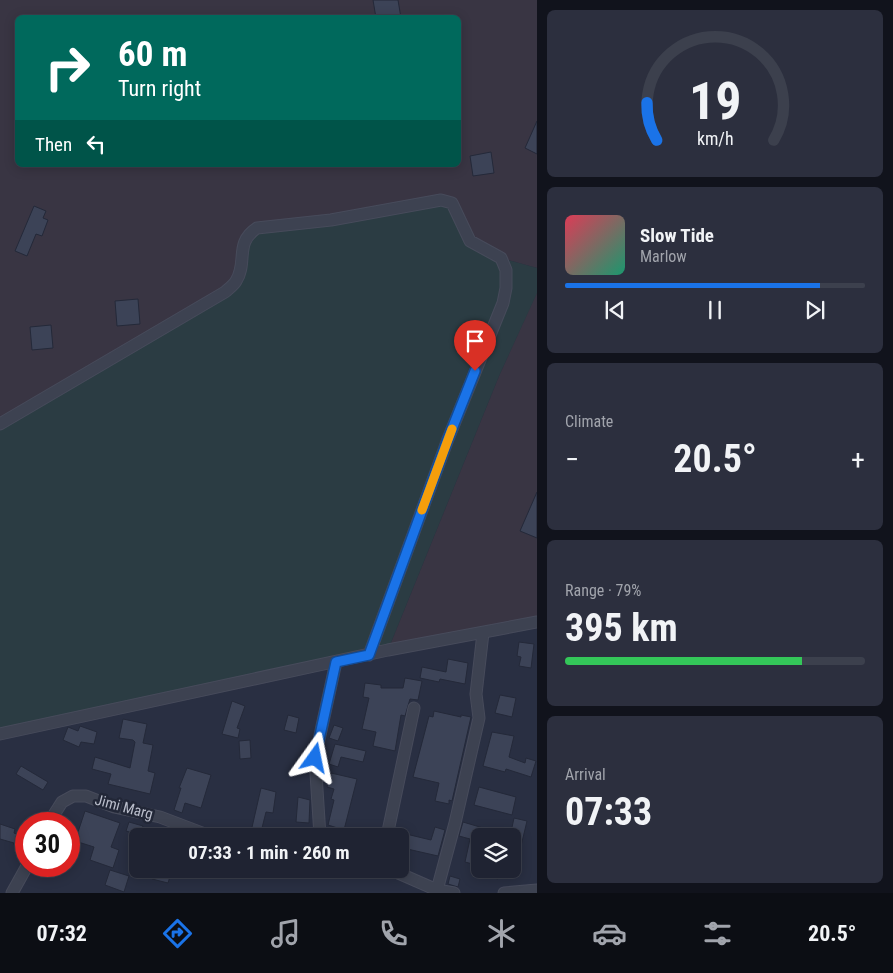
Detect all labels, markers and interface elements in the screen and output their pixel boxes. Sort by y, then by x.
text: 60 m [118,34,187,75]
icon: right [35,35,100,100]
text: 19 [689,71,741,132]
text: Turn right [118,76,201,101]
text: km/h [697,128,733,149]
icon: left [82,130,110,158]
text: Then [35,133,72,156]
text: Slow Tide [640,224,714,247]
text: Marlow [640,247,687,266]
icon: previous [601,296,629,324]
icon: pause [701,296,729,324]
icon: next [801,296,829,324]
pin [454,320,496,371]
icon: arrive [461,327,489,355]
text: Climate [565,412,613,431]
text: 20.5° [673,437,757,481]
text: − [565,443,579,476]
text: + [851,443,865,476]
text: Range · 79% [565,581,641,600]
text: 395 km [565,606,678,650]
position arrow [288,731,340,783]
text: Arrival [565,765,606,784]
text: 07:33 [565,790,652,834]
street label: Jimi Marg [93,791,155,823]
speed limit sign: 30 [15,812,80,877]
map controls [471,828,521,878]
button: layers [471,828,521,878]
text: 07:33 · 1 min · 260 m [188,841,350,864]
icon: directions [160,916,195,951]
icon: music [268,916,303,951]
icon: phone [376,916,411,951]
icon: climate [484,916,519,951]
icon: car [592,916,627,951]
icon: filters [700,916,735,951]
text: 07:32 [37,921,87,946]
text: 20.5° [808,921,856,946]

